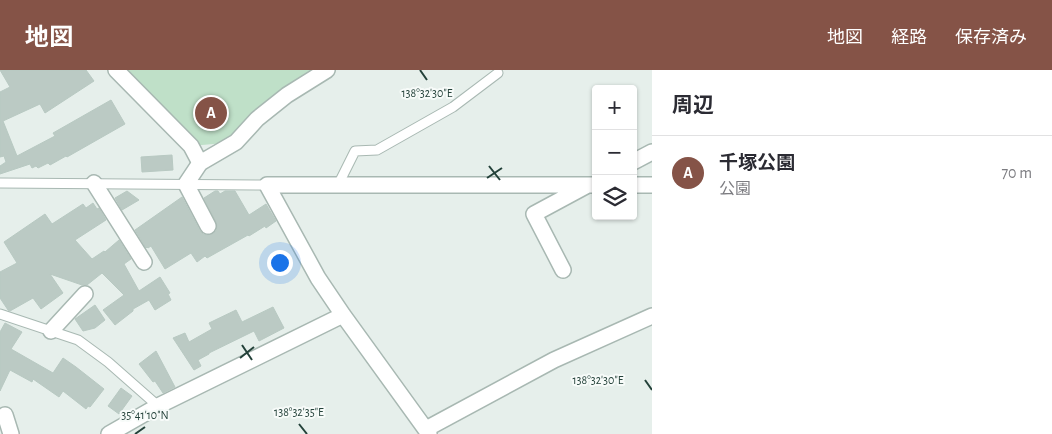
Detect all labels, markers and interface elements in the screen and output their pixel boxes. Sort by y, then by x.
text: 地図 [25,26,73,50]
text: 地図 [827,29,863,47]
text: 経路 [891,29,927,47]
text: 保存済み [955,29,1027,47]
map controls [592,85,637,220]
button: + [592,85,637,130]
text: 138°32'30"E [401,87,453,99]
pin: A [195,94,227,132]
text: 周辺 [672,95,714,116]
button: − [592,130,637,175]
text: 千塚公園 [719,154,795,173]
text: A [683,165,693,181]
text: 70 m [1001,165,1032,181]
button: layers [592,175,637,220]
text: 公園 [719,181,751,197]
your location [267,250,293,276]
text: 138°32'30"E [572,374,624,386]
text: 138°32'35"E [274,406,324,418]
text: 35°41'10"N [121,409,169,421]

